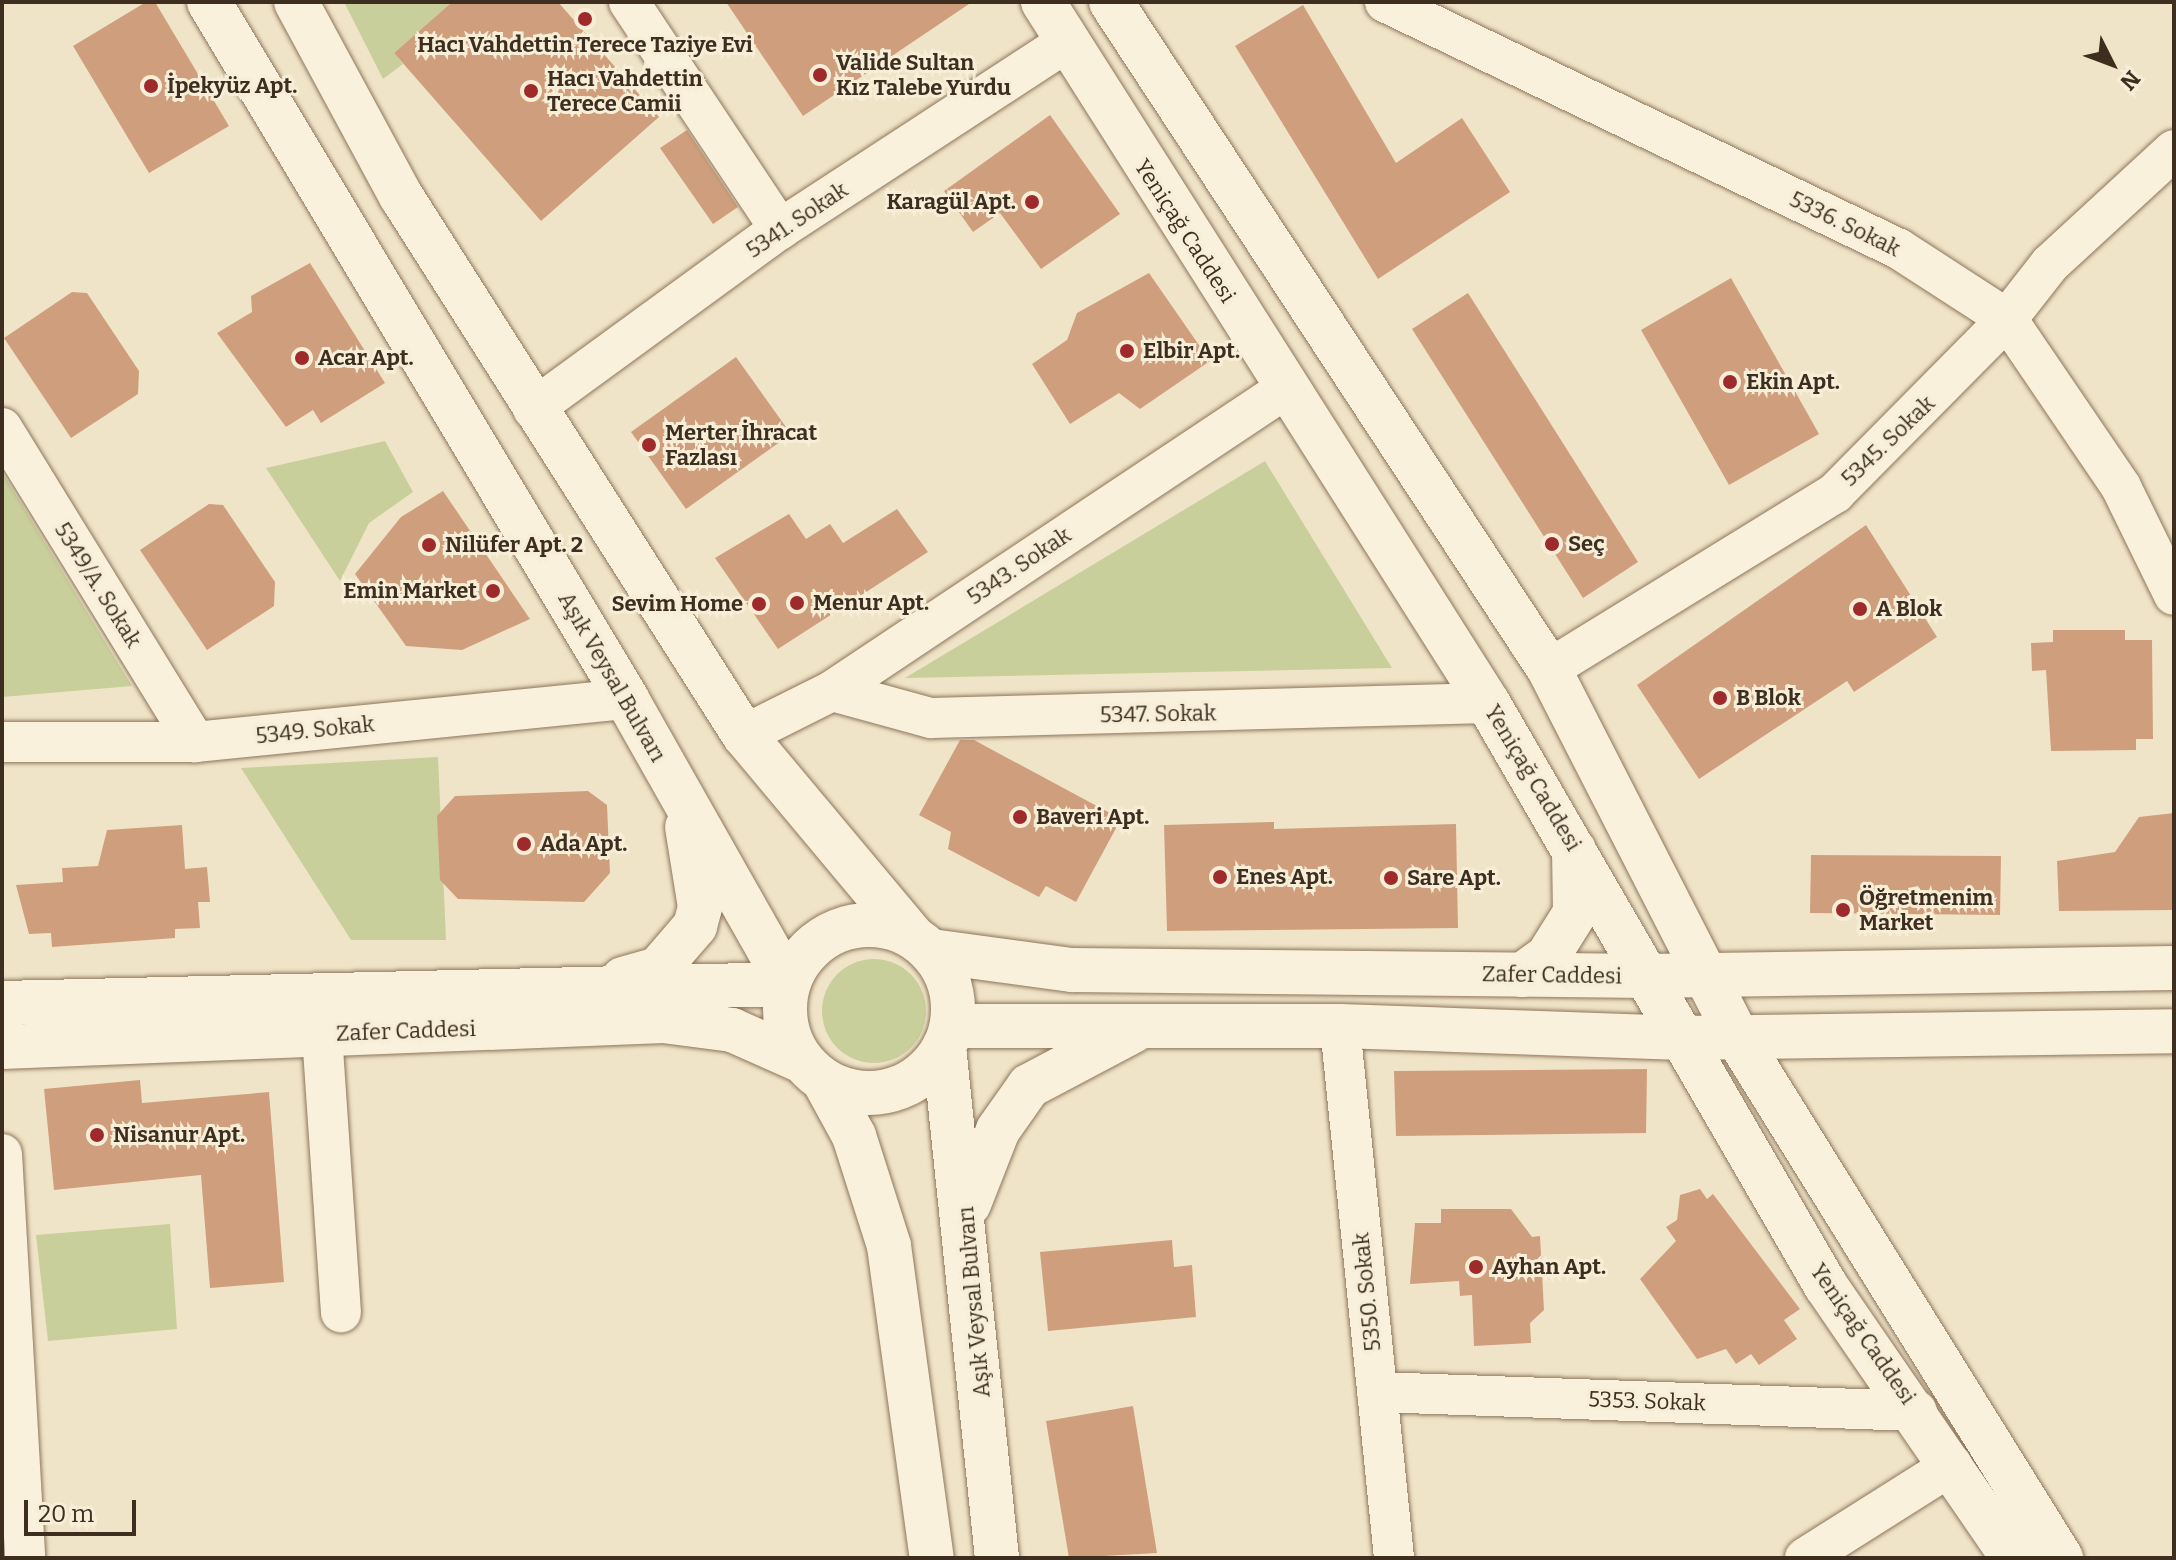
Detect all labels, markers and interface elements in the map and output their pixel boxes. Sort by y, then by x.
marker: Hacı Vahdettin Terece Taziye Evi [576,10,594,28]
north arrow [2072,24,2152,104]
place label: Hacı Vahdettin Terece Taziye Evi [417,32,753,58]
place label: Valide Sultan Kız Talebe Yurdu [836,49,1011,100]
place label: Hacı Vahdettin Terece Camii [547,65,703,116]
text: N [2114,65,2146,96]
marker: Valide Sultan Kız Talebe Yurdu [811,66,829,84]
place label: İpekyüz Apt. [167,73,297,99]
marker: İpekyüz Apt. [142,77,160,95]
marker: Hacı Vahdettin Terece Camii [522,82,540,100]
street label: Yeniçağ Caddesi [1129,154,1241,308]
street label: 5341. Sokak [741,176,853,264]
street label: 5336. Sokak [1785,186,1905,262]
place label: Karagül Apt. [886,189,1016,215]
marker: Karagül Apt. [1023,193,1041,211]
place label: Elbir Apt. [1143,338,1240,364]
marker: Elbir Apt. [1118,342,1136,360]
place label: Acar Apt. [318,345,414,371]
marker: Acar Apt. [293,349,311,367]
place label: Ekin Apt. [1746,369,1840,395]
marker: Ekin Apt. [1721,373,1739,391]
street label: 5345. Sokak [1836,390,1940,492]
place label: Merter İhracat Fazlası [665,419,817,470]
marker: Merter İhracat Fazlası [640,436,658,454]
street label: 5349/A. Sokak [49,518,147,652]
street label: 5343. Sokak [962,522,1076,610]
place label: Seç [1568,531,1605,557]
place label: Nilüfer Apt. 2 [445,532,583,558]
marker: Seç [1543,535,1561,553]
marker: Nilüfer Apt. 2 [420,536,438,554]
place label: Emin Market [343,578,477,604]
marker: Emin Market [484,582,502,600]
street label: Aşık Veysal Bulvarı [553,587,671,767]
place label: Menur Apt. [813,590,929,616]
place label: Sevim Home [611,591,743,617]
marker: Menur Apt. [788,594,806,612]
marker: Sevim Home [750,595,768,613]
place label: A Blok [1876,596,1942,622]
marker: A Blok [1851,600,1869,618]
place label: B Blok [1736,685,1801,711]
marker: B Blok [1711,689,1729,707]
street label: 5347. Sokak [1100,700,1216,728]
street label: Yeniçağ Caddesi [1479,700,1587,856]
street label: 5349. Sokak [254,711,376,749]
place label: Baveri Apt. [1036,804,1149,830]
marker: Baveri Apt. [1011,808,1029,826]
place label: Ada Apt. [540,831,627,857]
marker: Ada Apt. [515,835,533,853]
place label: Enes Apt. [1236,864,1333,890]
place label: Sare Apt. [1407,865,1501,891]
marker: Enes Apt. [1211,868,1229,886]
marker: Sare Apt. [1382,869,1400,887]
place label: Öğretmenim Market [1859,884,1993,936]
marker: Öğretmenim Market [1834,901,1852,919]
street label: Zafer Caddesi [1482,961,1622,989]
street label: Zafer Caddesi [335,1015,477,1047]
place label: Nisanur Apt. [113,1122,245,1148]
marker: Nisanur Apt. [88,1126,106,1144]
street label: Aşık Veysal Bulvarı [953,1205,995,1399]
street label: 5350. Sokak [1348,1231,1386,1353]
place label: Ayhan Apt. [1492,1254,1606,1280]
marker: Ayhan Apt. [1467,1258,1485,1276]
street label: Yeniçağ Caddesi [1805,1259,1921,1409]
street label: 5353. Sokak [1588,1386,1706,1416]
scale bar [28,1484,140,1534]
text: 20 m [38,1500,94,1528]

